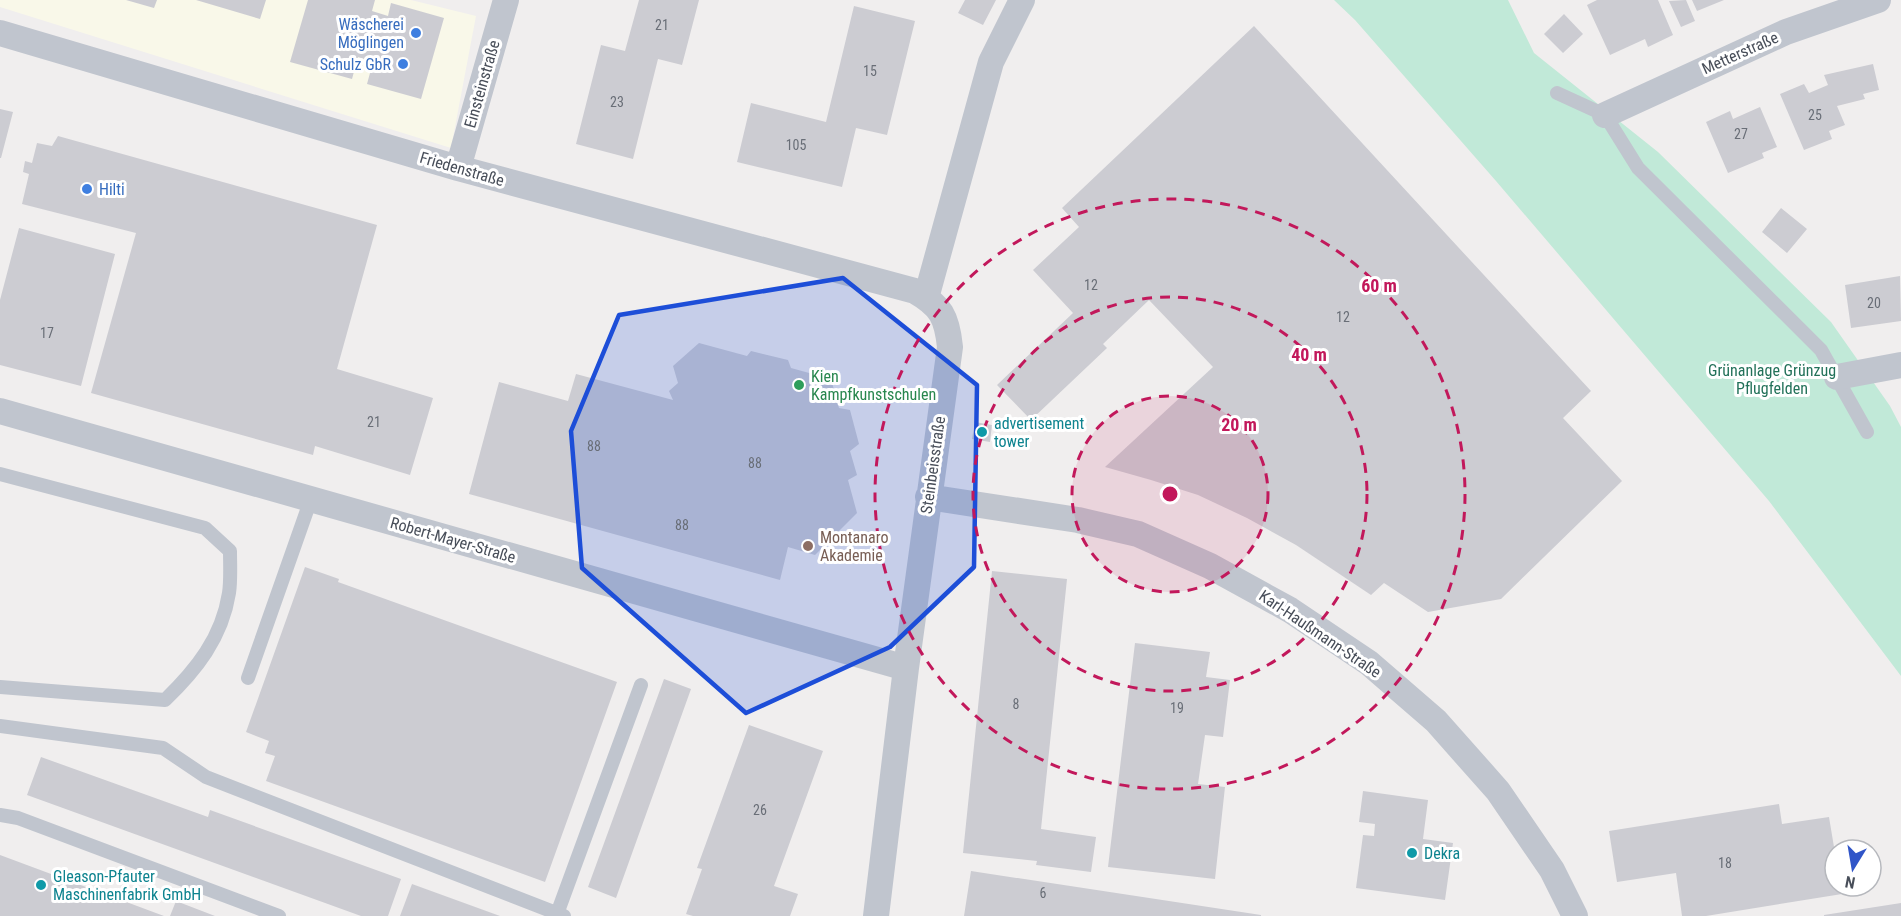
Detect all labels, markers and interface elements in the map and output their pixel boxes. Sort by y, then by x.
place label: Wäscherei Möglingen [338,15,404,52]
house number: 21 [655,17,669,33]
marker: Wäscherei Möglingen [409,26,423,40]
street label: Metterstraße [1699,28,1781,78]
street label: Einsteinstraße [460,38,504,130]
place label: Schulz GbR [320,55,392,74]
marker: Schulz GbR [396,57,410,71]
house number: 15 [863,63,877,79]
house number: 23 [610,94,624,110]
house number: 25 [1808,107,1822,123]
house number: 27 [1734,126,1748,142]
house number: 105 [786,137,806,153]
street label: Friedenstraße [418,148,506,190]
place label: Hilti [99,180,125,199]
marker: Hilti [80,182,94,196]
text: 60 m [1361,275,1397,296]
house number: 12 [1084,277,1098,293]
house number: 20 [1867,295,1881,311]
house number: 12 [1336,309,1350,325]
house number: 17 [40,325,54,341]
text: 40 m [1291,344,1327,365]
park label: Grünanlage Grünzug Pflugfelden [1708,361,1836,398]
place label: Kien Kampfkunstschulen [811,367,936,404]
marker: Kien Kampfkunstschulen [792,378,806,392]
house number: 21 [367,414,381,430]
place label: advertisement tower [994,414,1085,451]
text: 20 m [1221,414,1257,435]
street label: Steinbeisstraße [917,415,949,515]
marker: advertisement tower [975,425,989,439]
house number: 88 [587,438,601,454]
house number: 88 [748,455,762,471]
centre of rings [1160,484,1180,504]
street label: Robert-Mayer-Straße [388,513,518,567]
house number: 88 [675,517,689,533]
place label: Montanaro Akademie [820,528,888,565]
marker: Montanaro Akademie [801,539,815,553]
street label: Karl-Haußmann-Straße [1255,586,1385,682]
house number: 8 [1013,696,1020,712]
house number: 19 [1170,700,1184,716]
house number: 26 [753,802,767,818]
north arrow [1823,838,1883,898]
place label: Dekra [1424,844,1460,863]
marker: Dekra [1405,846,1419,860]
house number: 18 [1718,855,1732,871]
place label: Gleason-Pfauter Maschinenfabrik GmbH [53,867,201,904]
text: N [1844,872,1857,892]
marker: Gleason-Pfauter Maschinenfabrik GmbH [34,878,48,892]
house number: 6 [1040,885,1047,901]

